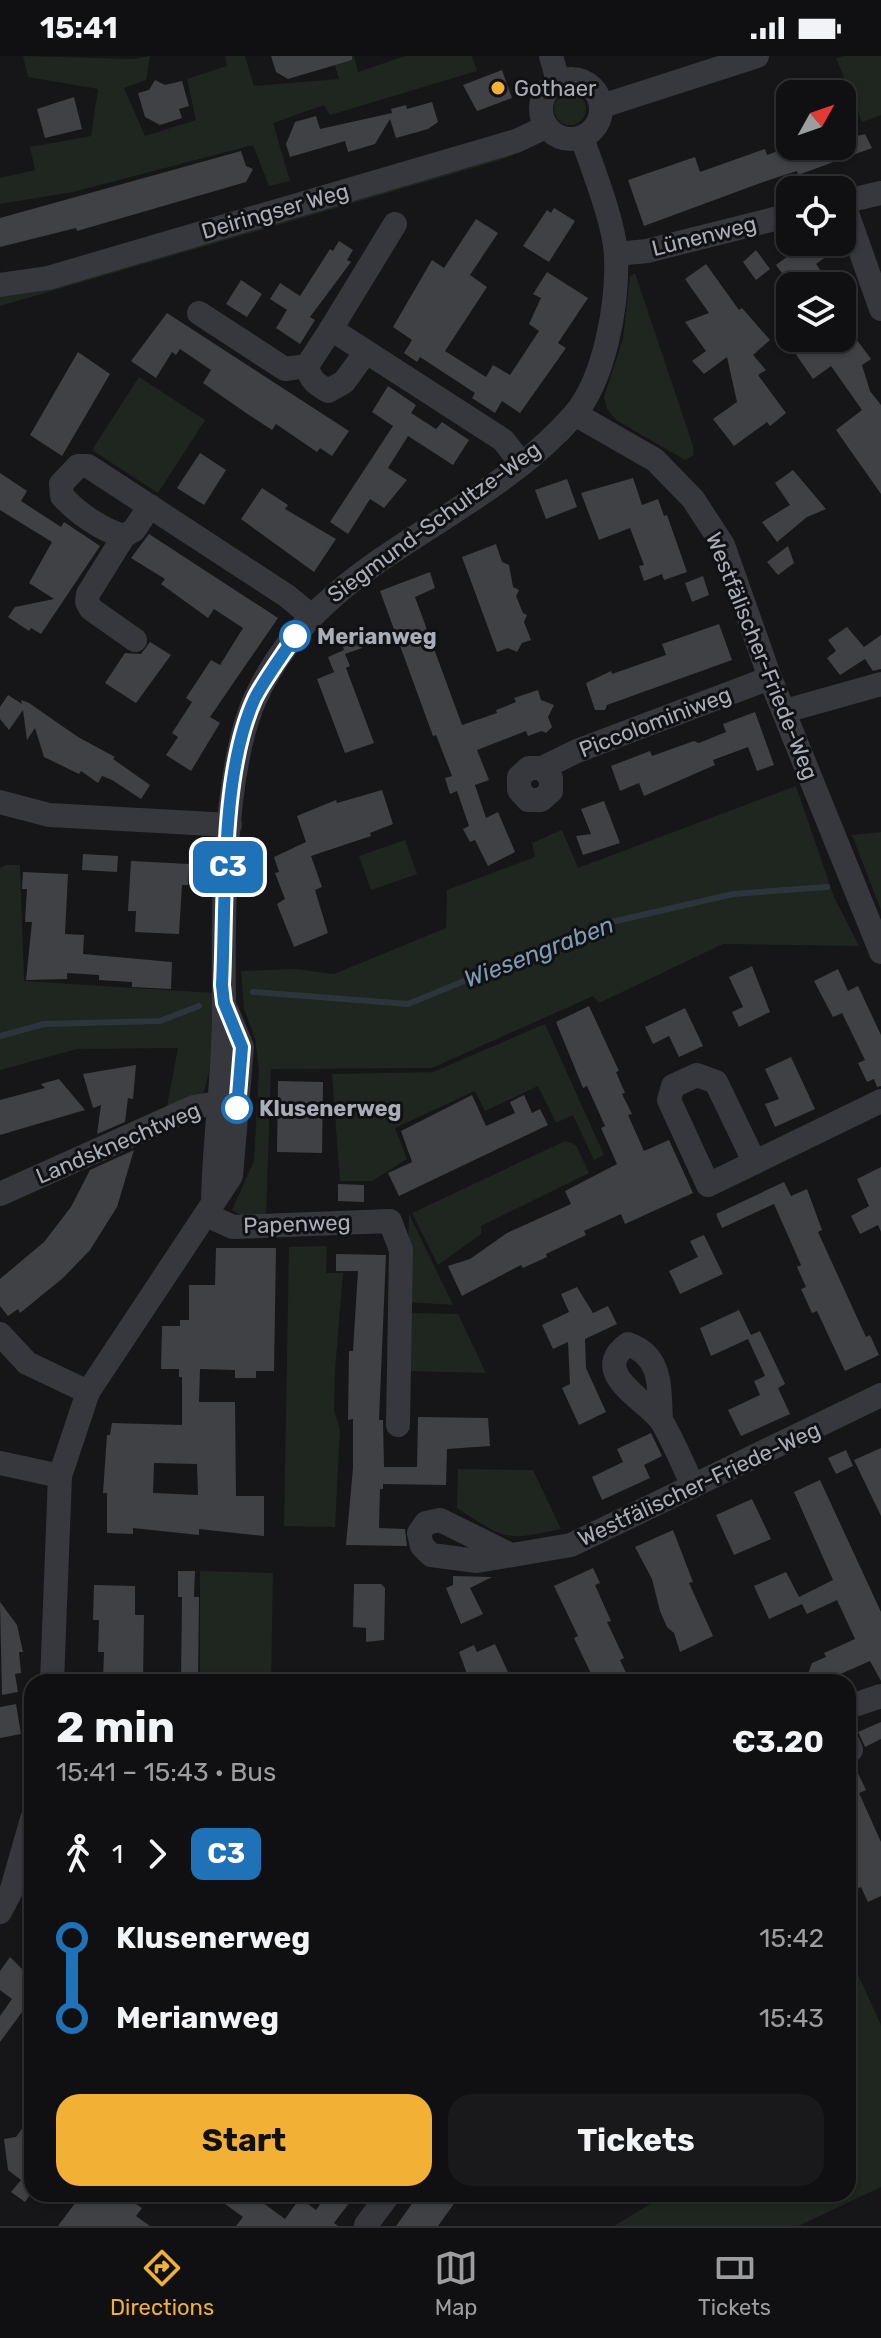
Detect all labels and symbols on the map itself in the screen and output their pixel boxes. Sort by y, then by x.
place label: Gothaer [514,75,597,102]
marker: Gothaer [489,79,507,97]
north arrow [776,80,856,160]
street label: Deiringser Weg [198,177,352,245]
street label: Lünenweg [649,210,759,262]
street label: Siegmund-Schultze-Weg [322,436,546,608]
street label: Westfälischer-Friede-Weg [700,528,824,784]
marker: Merianweg [280,621,310,651]
place label: Merianweg [317,623,437,650]
street label: Piccolominiweg [575,681,735,763]
line badge: C3 [192,841,264,893]
water label: Wiesengraben [460,911,618,993]
marker: Klusenerweg [222,1093,252,1123]
place label: Klusenerweg [259,1095,402,1122]
street label: Landsknechtweg [32,1096,204,1190]
street label: Papenweg [243,1209,351,1239]
street label: Westfälischer-Friede-Weg [574,1416,824,1552]

